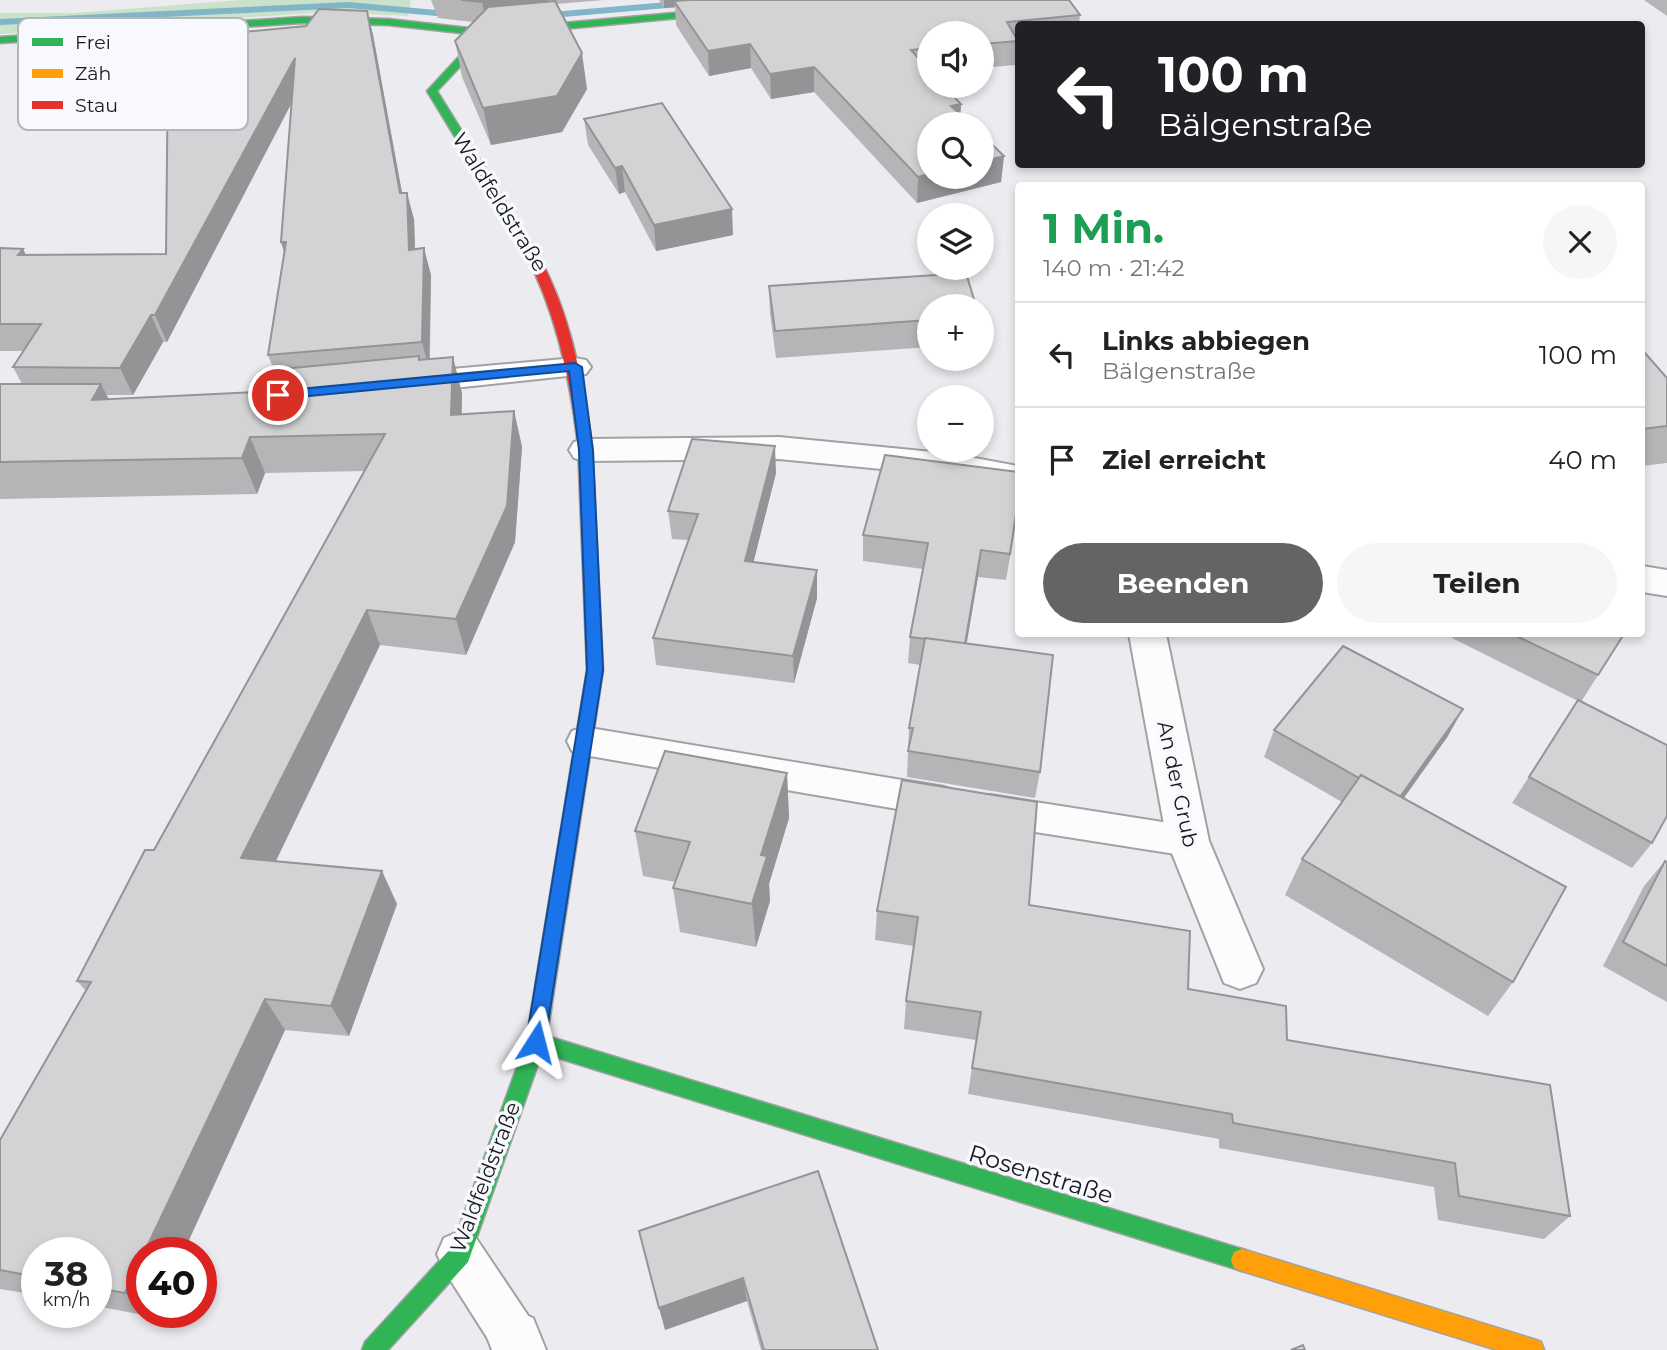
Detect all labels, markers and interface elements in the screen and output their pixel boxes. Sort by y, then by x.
legend [18,18,248,130]
map controls [917,21,994,462]
button: sound [917,21,994,98]
text: Frei [75,31,111,54]
text: 100 m [1158,45,1309,104]
icon: left [1043,49,1134,140]
text: Zäh [75,62,111,85]
text: Stau [75,94,118,117]
text: Bälgenstraße [1158,105,1372,144]
button: search [917,112,994,189]
street label: Waldfeldstraße [447,128,553,276]
text: 1 Min. [1043,202,1164,254]
button: layers [917,203,994,280]
button: close [1543,205,1617,279]
text: 140 m · 21:42 [1043,254,1184,282]
button: + [917,294,994,371]
text: Links abbiegen [1102,325,1310,357]
icon: left [1043,336,1081,374]
text: 100 m [1539,339,1617,371]
text: Bälgenstraße [1102,357,1256,385]
pin [248,365,308,425]
icon: arrive [259,376,297,414]
button: − [917,385,994,462]
icon: arrive [1043,441,1081,479]
text: Ziel erreicht [1102,444,1266,476]
text: 40 m [1548,444,1617,476]
button: Beenden [1043,543,1323,623]
button: Teilen [1337,543,1617,623]
street label: An der Grub [1152,719,1204,849]
position arrow [499,1005,573,1079]
street label: Waldfeldstraße [445,1098,525,1256]
street label: Rosenstraße [965,1138,1117,1210]
speed limit sign: 40 [126,1237,217,1328]
text: 38 [45,1252,88,1295]
text: km/h [42,1289,91,1311]

